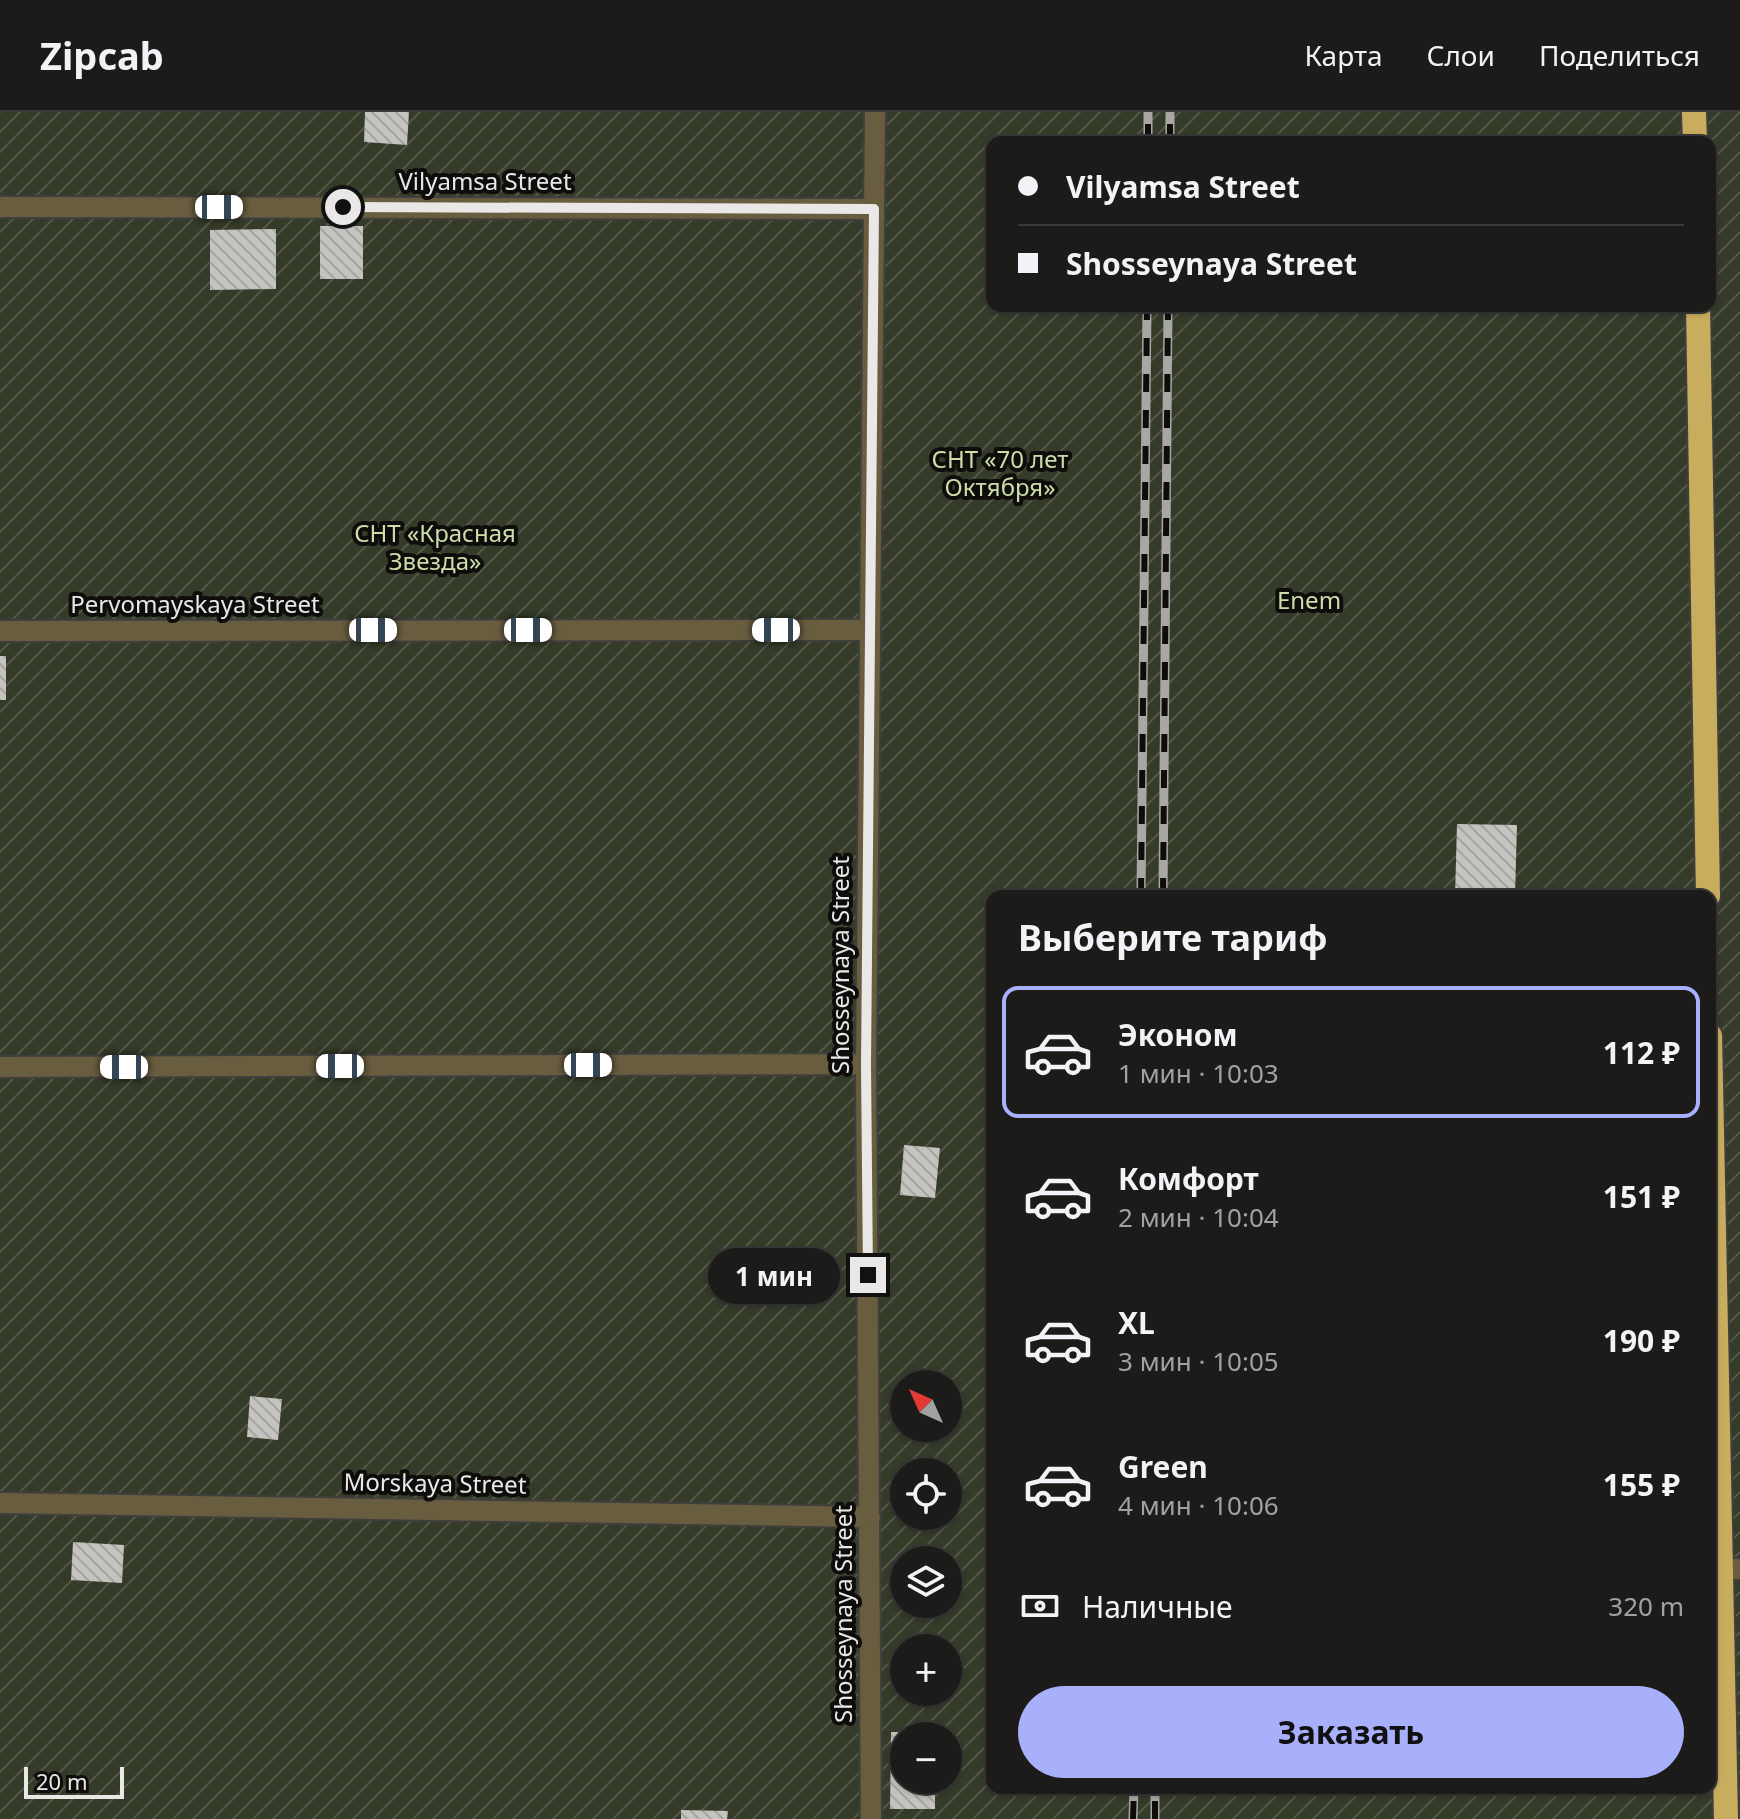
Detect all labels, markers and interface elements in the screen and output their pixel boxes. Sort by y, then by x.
text: Zipcab [40,29,164,81]
text: Карта [1304,36,1383,74]
text: Слои [1427,36,1495,74]
text: Поделиться [1539,36,1700,74]
street label: Vilyamsa Street [398,164,572,197]
text: Vilyamsa Street [1066,166,1300,207]
route start [325,189,361,225]
car [195,195,243,219]
text: Shosseynaya Street [1066,243,1357,284]
park label: СНТ «70 лет Октября» [932,442,1068,503]
park label: СНТ «Красная Звезда» [354,516,516,577]
park label: Enem [1277,583,1341,616]
street label: Pervomayskaya Street [70,587,320,620]
car [349,618,397,642]
car [504,618,552,642]
car [752,618,800,642]
street label: Shosseynaya Street [823,856,856,1074]
text: Выберите тариф [1018,913,1327,962]
text: Эконом [1118,1014,1238,1055]
icon: car [1022,1016,1094,1088]
text: 112 ₽ [1603,1032,1680,1073]
car [564,1053,612,1077]
car [316,1054,364,1078]
car [100,1055,148,1079]
text: 1 мин · 10:03 [1118,1055,1279,1091]
text: Комфорт [1118,1158,1259,1199]
icon: car [1022,1160,1094,1232]
text: 151 ₽ [1603,1176,1680,1217]
text: 2 мин · 10:04 [1118,1199,1279,1235]
callout: 1 мин [708,1247,840,1303]
route end [850,1257,886,1293]
text: 1 мин [735,1258,813,1294]
text: XL [1118,1302,1155,1343]
icon: car [1022,1304,1094,1376]
text: 190 ₽ [1603,1320,1680,1361]
text: 3 мин · 10:05 [1118,1343,1279,1379]
north arrow [890,1370,962,1442]
map controls [890,1370,962,1794]
text: Green [1118,1446,1208,1487]
icon: car [1022,1448,1094,1520]
button: locate [890,1458,962,1530]
street label: Morskaya Street [343,1464,527,1501]
text: 155 ₽ [1603,1464,1680,1505]
text: 4 мин · 10:06 [1118,1487,1279,1523]
street label: Shosseynaya Street [826,1505,859,1723]
button: layers [890,1546,962,1618]
icon: cash [1018,1584,1062,1628]
text: Наличные [1082,1586,1233,1627]
text: 320 m [1608,1588,1684,1624]
button: + [890,1634,962,1706]
button: Заказать [1018,1686,1684,1778]
button: − [890,1722,962,1794]
scale bar [24,1763,124,1799]
text: 20 m [36,1766,87,1796]

